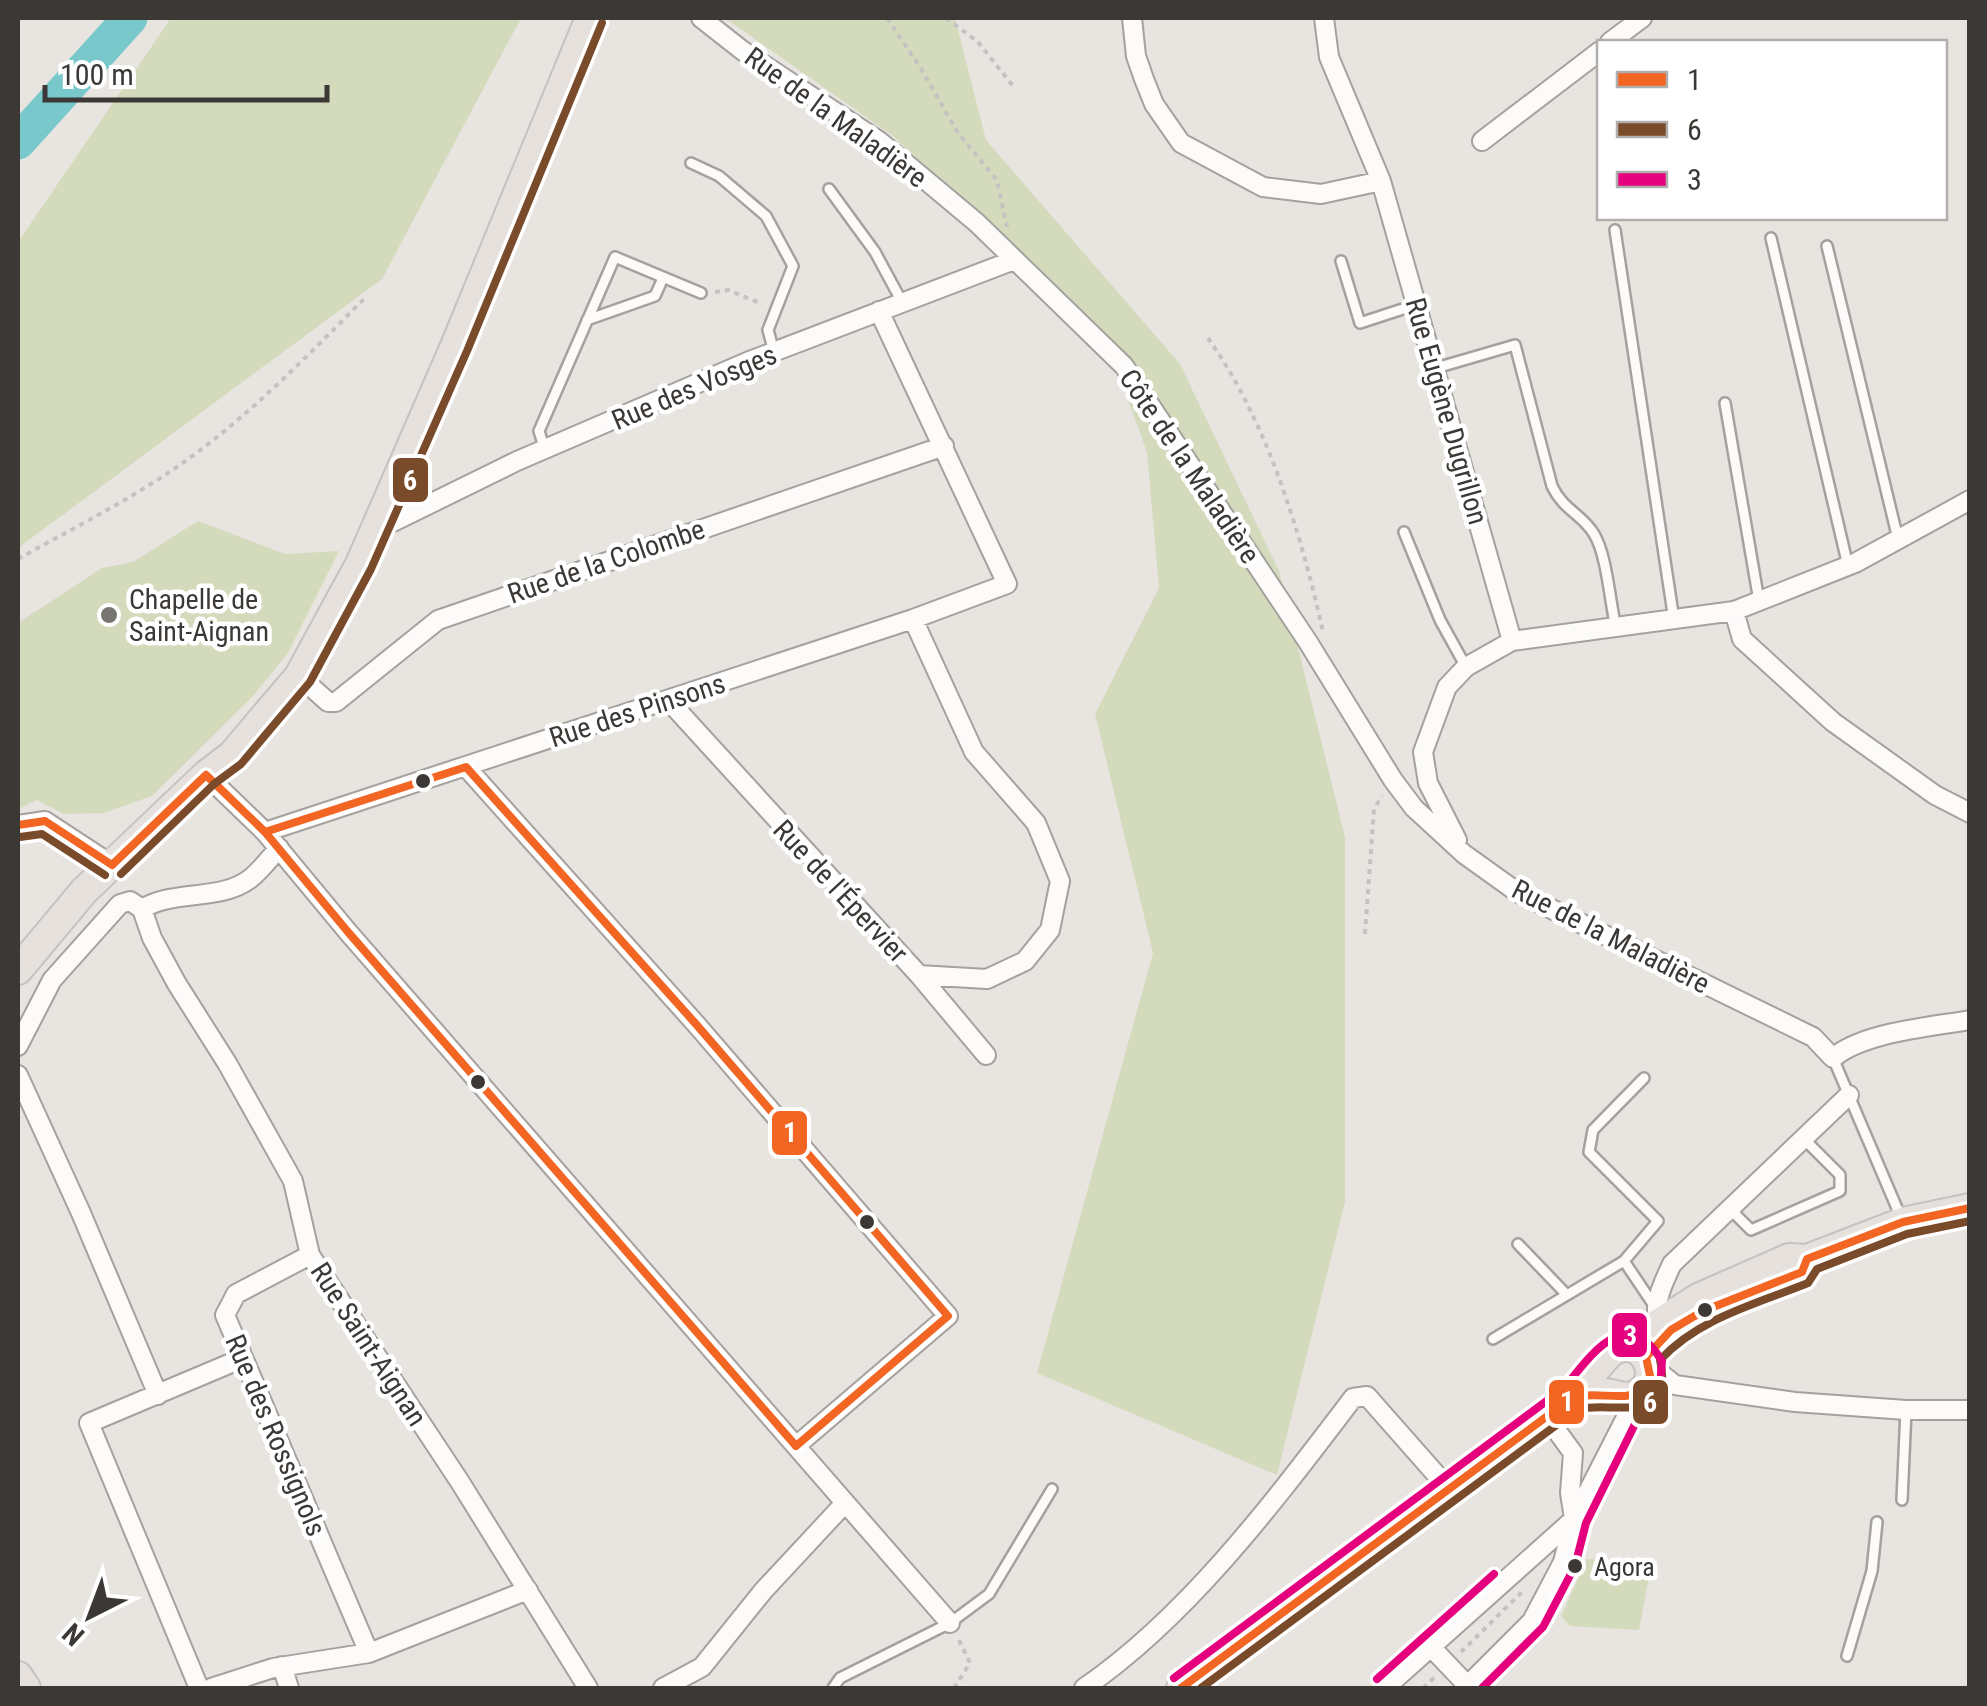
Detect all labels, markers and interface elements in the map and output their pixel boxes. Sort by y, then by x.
scale bar [45,40,328,102]
street label: Rue de la Maladière [738,40,933,194]
legend [1597,40,1947,220]
text: 100 m [60,57,134,92]
text: 1 [1687,62,1702,97]
text: 6 [1687,112,1702,147]
text: 3 [1687,162,1702,197]
street label: Rue Eugène Dugrillon [1398,294,1495,528]
street label: Rue des Vosges [607,338,782,437]
street label: Côte de la Maladière [1113,363,1267,569]
line badge: 6 [391,456,430,504]
text: 6 [403,464,417,497]
street label: Rue de la Colombe [503,512,709,611]
place label: Chapelle de Saint-Aignan [129,583,269,648]
marker: Chapelle de Saint-Aignan [98,604,120,626]
street label: Rue des Pinsons [545,667,729,754]
unlabelled marker [413,771,433,791]
street label: Rue de l'Épervier [766,813,915,969]
street label: Rue de la Maladière [1507,873,1715,1000]
unlabelled marker [468,1072,488,1092]
line badge: 1 [770,1109,809,1157]
text: 1 [783,1116,797,1149]
unlabelled marker [857,1212,877,1232]
street label: Rue Saint-Aignan [304,1256,434,1432]
unlabelled marker [1695,1300,1715,1320]
line badge: 3 [1610,1311,1649,1359]
text: 3 [1623,1319,1637,1352]
street label: Rue des Rossignols [218,1329,333,1541]
line badge: 1 [1547,1378,1586,1426]
line badge: 6 [1631,1378,1670,1426]
text: 1 [1560,1385,1574,1418]
text: 6 [1643,1386,1657,1419]
place label: Agora [1594,1552,1655,1582]
marker: Agora [1565,1556,1585,1576]
north arrow [40,1566,140,1666]
text: N [56,1616,91,1652]

